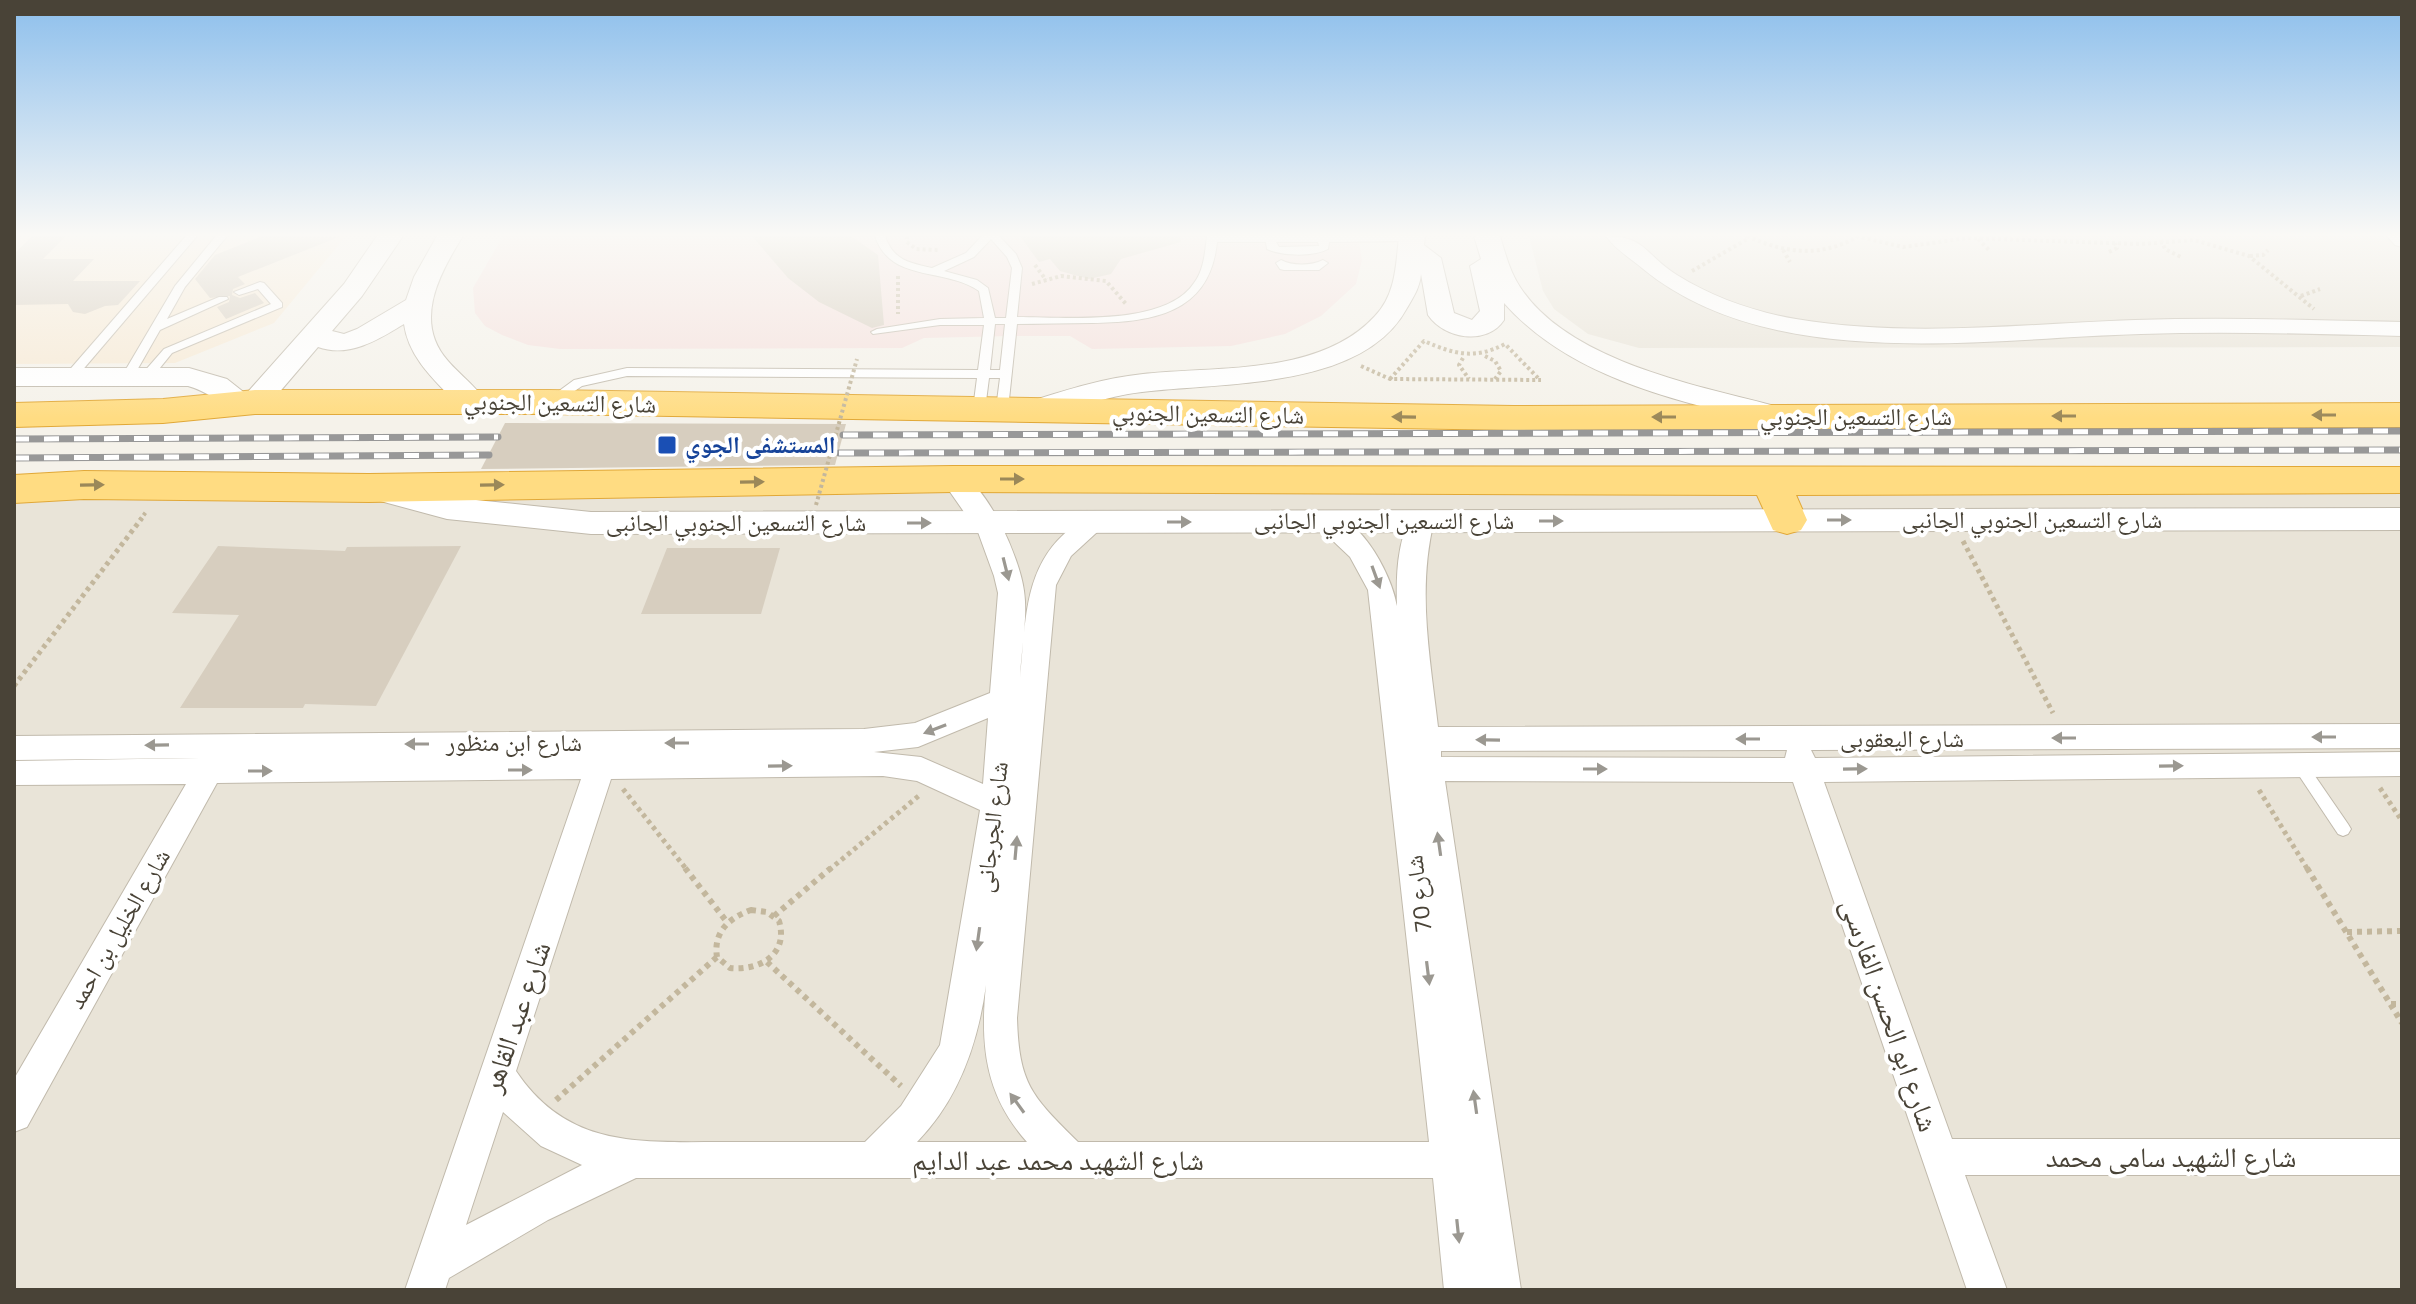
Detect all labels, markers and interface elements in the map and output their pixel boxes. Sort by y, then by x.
street label: شارع التسعين الجنوبي [464,382,656,424]
street label: شارع التسعين الجنوبي [1112,393,1304,435]
street label: شارع التسعين الجنوبي [1760,398,1952,436]
one-way arrow [2311,409,2336,421]
one-way arrow [2051,410,2076,422]
one-way arrow [1391,411,1416,423]
one-way arrow [1651,411,1676,423]
place label: المستشفى الجوي [685,426,836,464]
marker: المستشفى الجوي [656,434,678,456]
one-way arrow [1000,473,1025,485]
one-way arrow [740,475,765,488]
one-way arrow [480,478,505,491]
one-way arrow [80,479,105,491]
street label: شارع التسعين الجنوبي الجانبى [1902,501,2162,539]
street label: شارع التسعين الجنوبي الجانبى [1254,502,1514,540]
street label: شارع التسعين الجنوبي الجانبى [606,504,866,542]
one-way arrow [1827,514,1852,526]
one-way arrow [1539,515,1564,527]
one-way arrow [1167,516,1192,528]
one-way arrow [907,517,932,529]
one-way arrow [1000,557,1013,582]
one-way arrow [1370,565,1383,589]
street label: شارع اليعقوبى [1840,720,1964,756]
one-way arrow [923,723,947,736]
street label: شارع ابن منظور [445,724,582,760]
one-way arrow [2311,731,2336,743]
one-way arrow [2051,732,2076,745]
one-way arrow [1475,733,1500,746]
one-way arrow [1735,733,1760,745]
one-way arrow [664,736,689,749]
one-way arrow [404,738,429,750]
one-way arrow [144,739,169,752]
street label: شارع الجرجانى [965,759,1017,894]
one-way arrow [2159,759,2184,772]
one-way arrow [768,760,793,772]
one-way arrow [1583,763,1608,775]
one-way arrow [1843,763,1868,776]
one-way arrow [508,764,533,776]
one-way arrow [248,765,273,777]
one-way arrow [1432,831,1445,856]
one-way arrow [1010,835,1023,860]
street label: شارع الخليل بن احمد [58,842,179,1015]
street label: شارع 70 [1395,853,1441,935]
street label: شارع ابو الحسن الفارسى [1830,892,1951,1137]
one-way arrow [971,926,984,951]
street label: شارع عبد القاهر [469,936,561,1099]
one-way arrow [1422,961,1435,986]
one-way arrow [1468,1089,1481,1114]
one-way arrow [1010,1092,1025,1113]
street label: شارع الشهيد سامى محمد [2046,1135,2296,1178]
street label: شارع الشهيد محمد عبد الدايم [912,1138,1204,1181]
one-way arrow [1451,1219,1464,1244]

